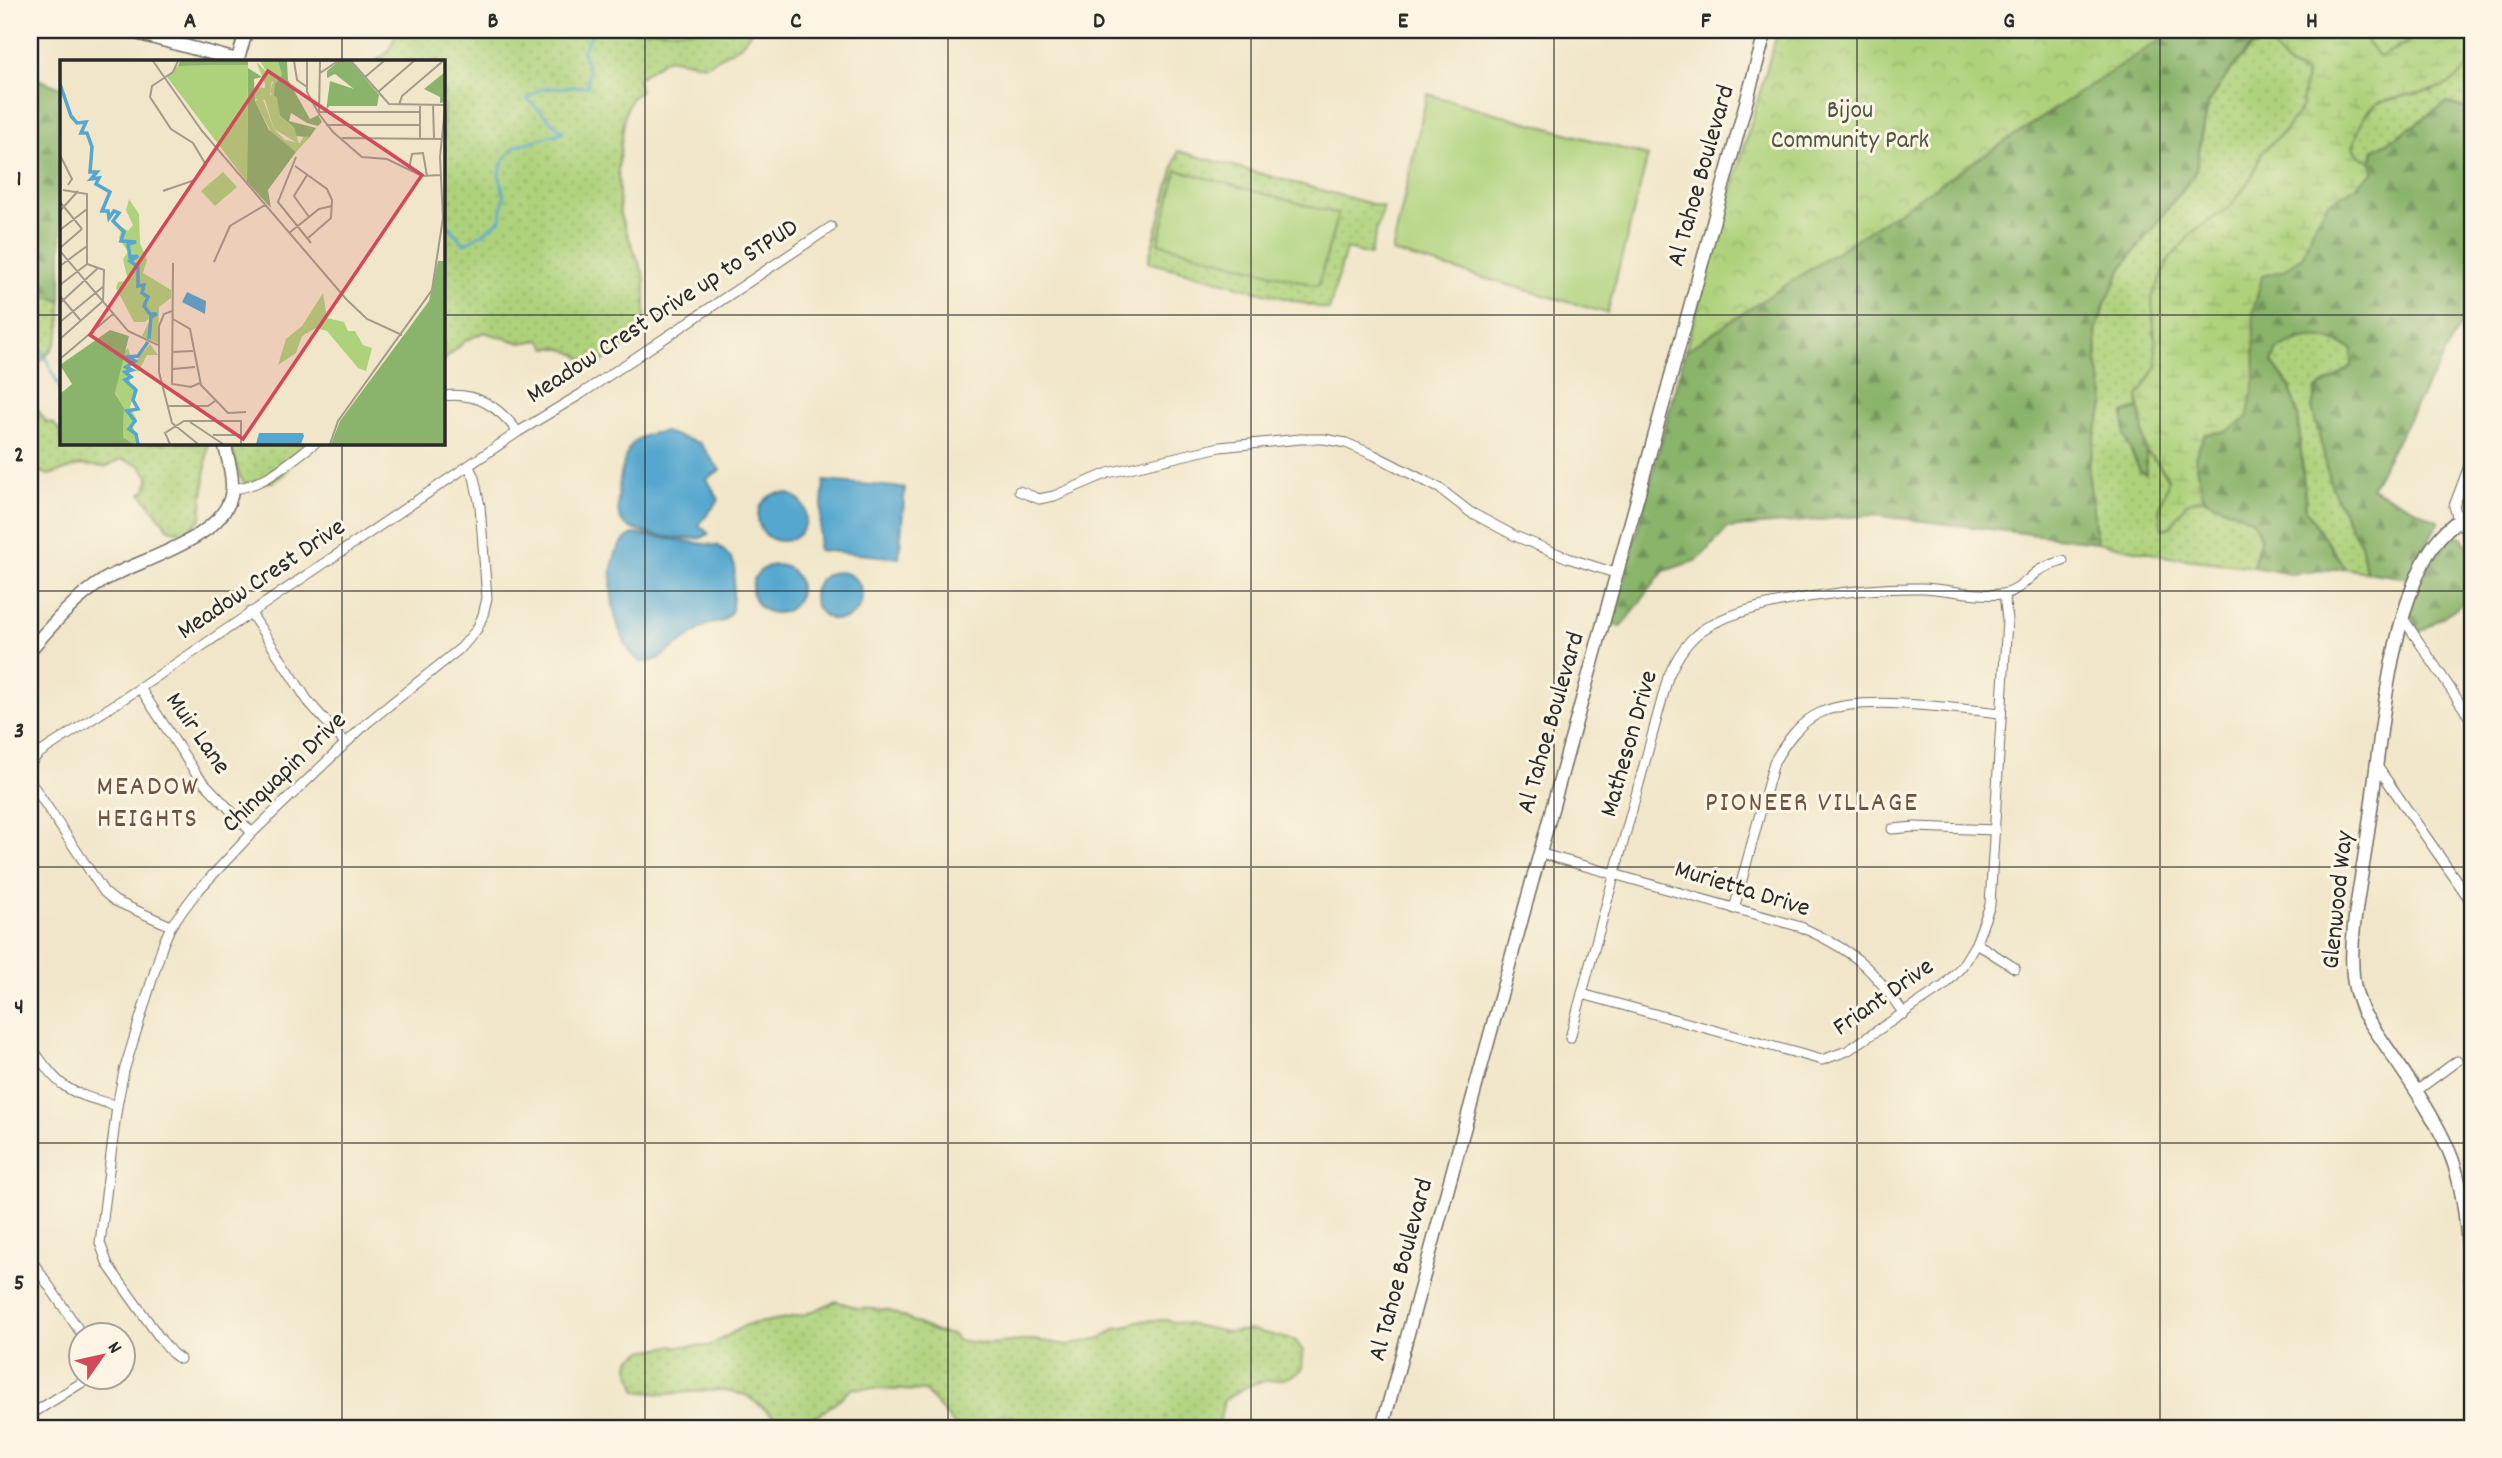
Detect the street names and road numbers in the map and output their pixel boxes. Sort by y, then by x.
street label: Al Tahoe Boulevard [1658,81,1746,271]
street label: Meadow Crest Drive up to STPUD [520,210,806,414]
street label: Meadow Crest Drive [170,510,354,650]
street label: Al Tahoe Boulevard [1508,628,1596,818]
street label: Matheson Drive [1591,666,1669,822]
street label: Muir Lane [155,685,239,783]
street label: Chinquapin Drive [214,704,356,842]
street label: Glenwood Way [2313,829,2365,971]
street label: Murietta Drive [1670,852,1814,928]
street label: Friant Drive [1826,950,1942,1046]
street label: Al Tahoe Boulevard [1360,1175,1444,1365]

